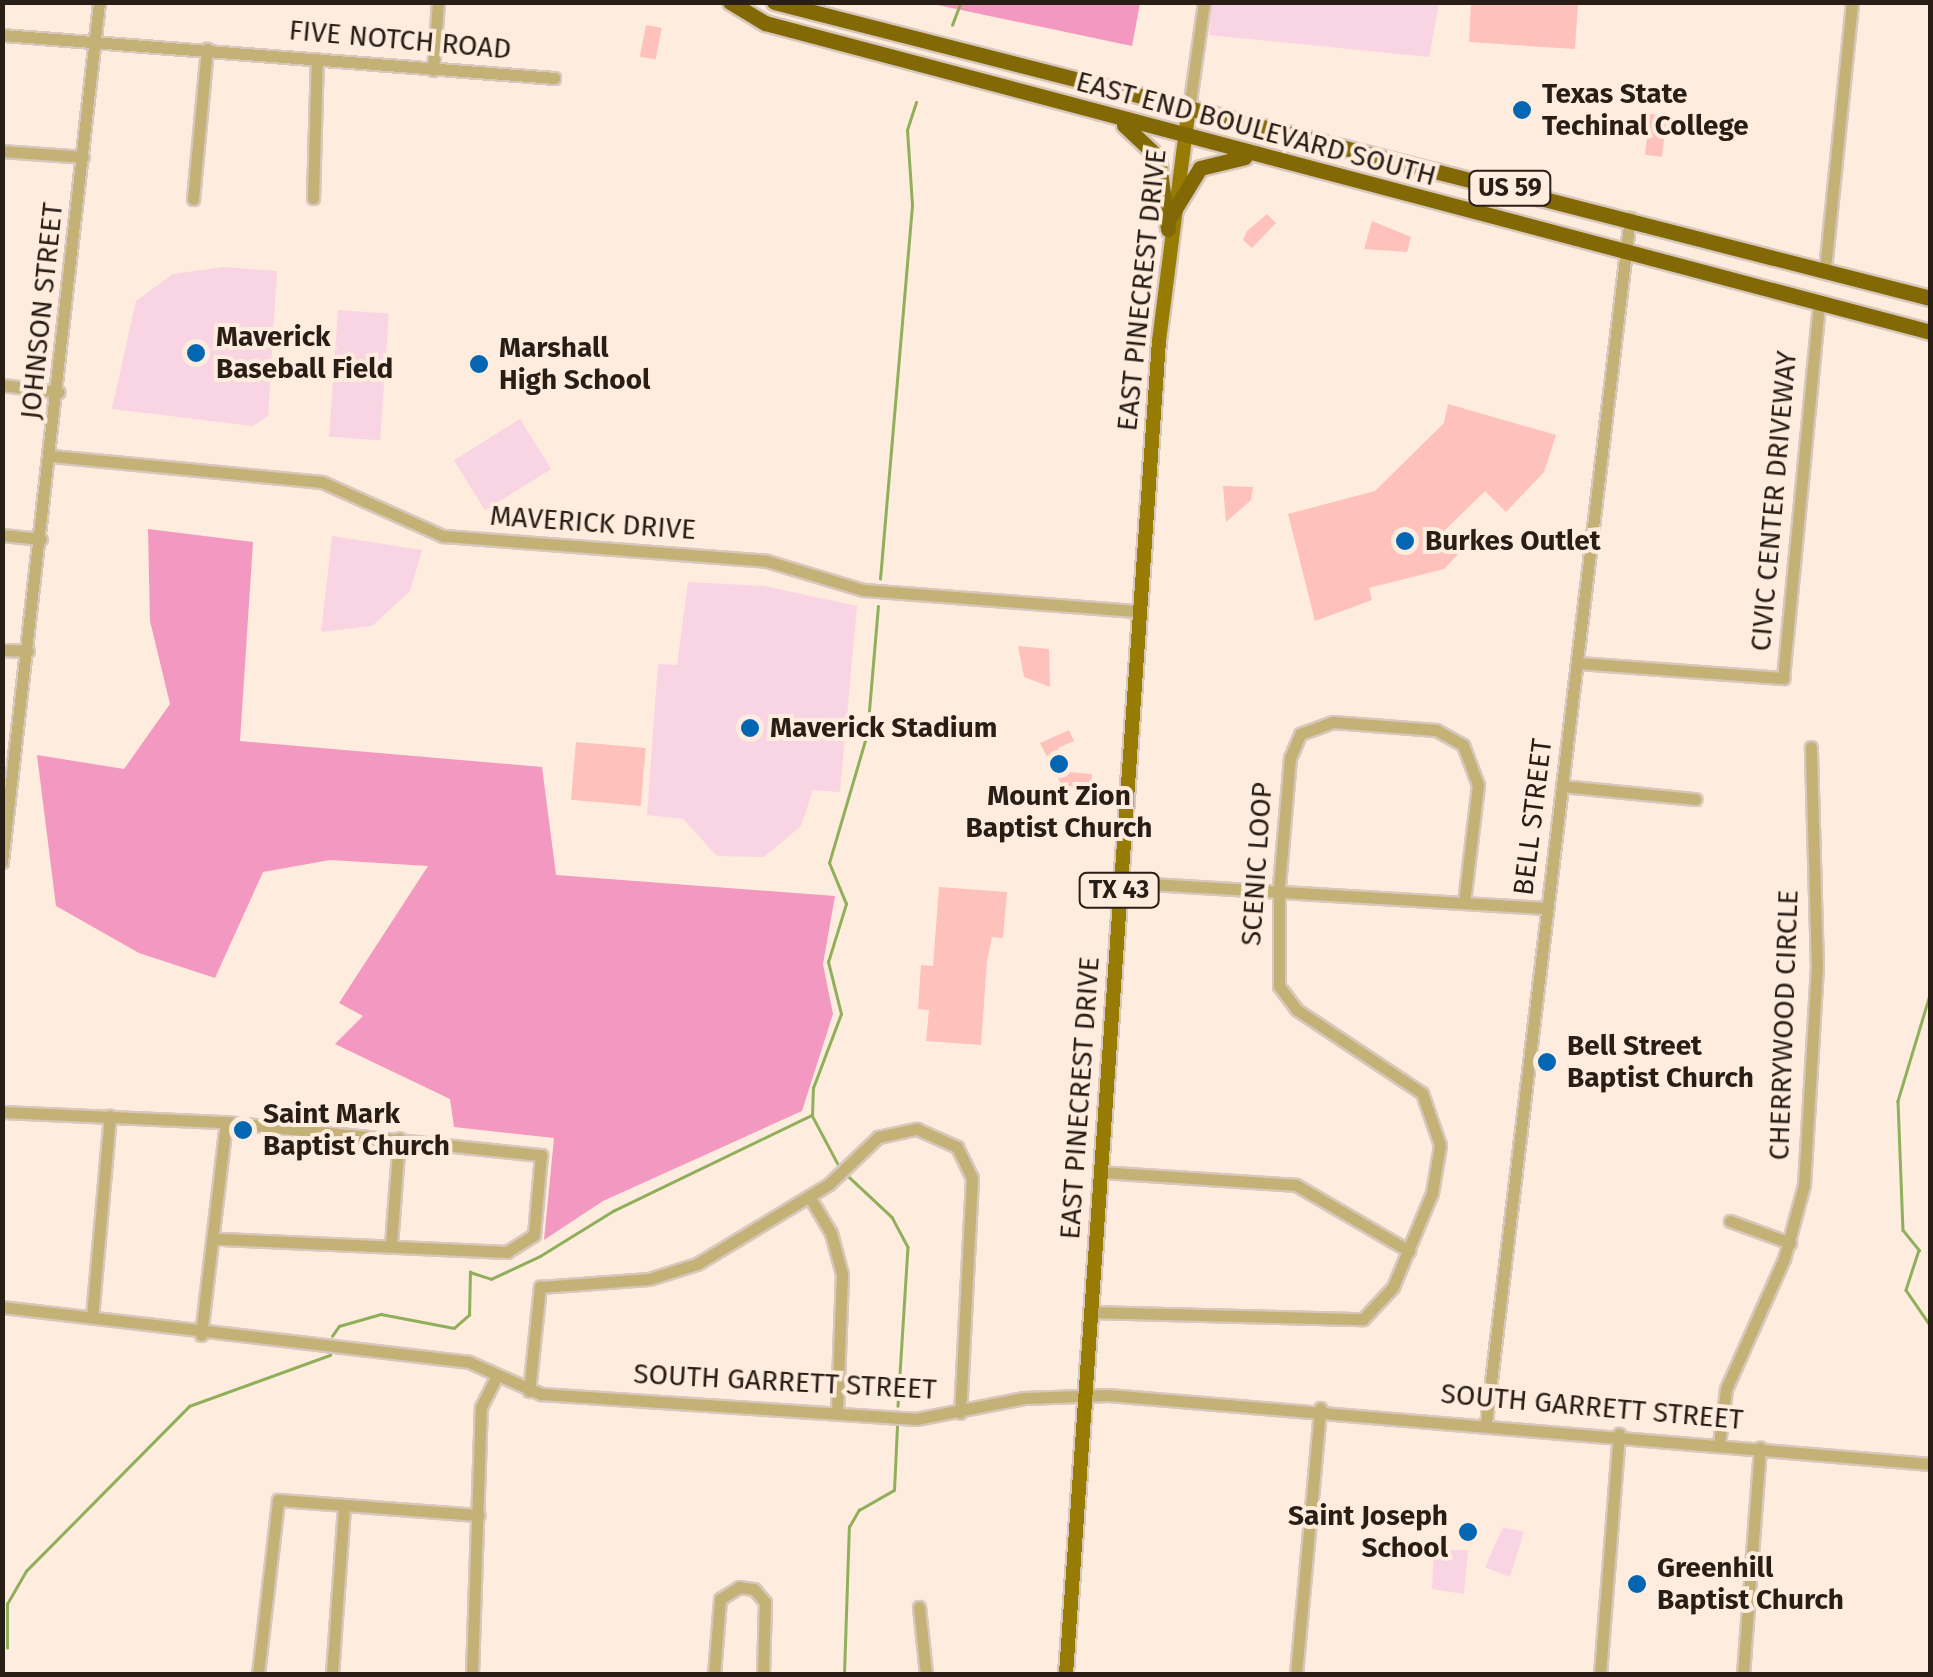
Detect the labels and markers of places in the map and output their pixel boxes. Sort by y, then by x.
place label: Texas State Techinal College [1542,77,1749,143]
marker: Texas State Techinal College [1511,99,1533,121]
place label: Maverick Baseball Field [216,320,393,386]
place label: Marshall High School [499,331,650,397]
marker: Maverick Baseball Field [185,342,207,364]
marker: Marshall High School [468,353,490,375]
place label: Burkes Outlet [1425,524,1601,558]
marker: Burkes Outlet [1394,530,1416,552]
place label: Maverick Stadium [770,711,997,745]
marker: Maverick Stadium [739,717,761,739]
marker: Mount Zion Baptist Church [1048,753,1070,775]
place label: Mount Zion Baptist Church [966,779,1152,845]
place label: Bell Street Baptist Church [1567,1029,1754,1095]
marker: Bell Street Baptist Church [1536,1051,1558,1073]
place label: Saint Mark Baptist Church [263,1097,450,1163]
marker: Saint Mark Baptist Church [232,1119,254,1141]
place label: Saint Joseph School [1288,1499,1448,1565]
marker: Saint Joseph School [1457,1521,1479,1543]
place label: Greenhill Baptist Church [1657,1551,1844,1617]
marker: Greenhill Baptist Church [1626,1573,1648,1595]

